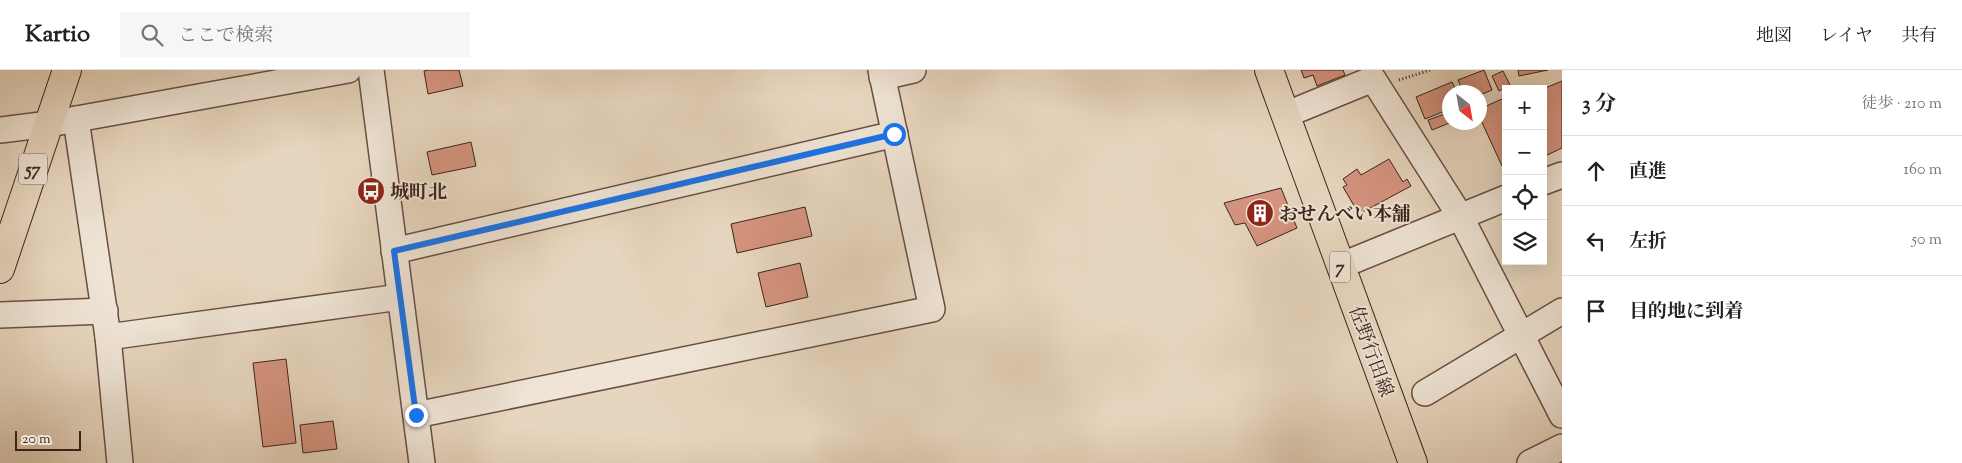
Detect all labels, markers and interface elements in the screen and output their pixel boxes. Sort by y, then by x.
search box [120,12,470,57]
text: Kartio [25,18,90,52]
icon: search [138,21,166,49]
text: ここで検索 [178,23,273,50]
text: 地図 [1756,24,1792,50]
text: レイヤ [1820,24,1873,50]
text: 共有 [1901,24,1937,50]
north arrow [1442,85,1487,130]
map controls [1502,85,1547,265]
button: + [1502,85,1547,130]
text: 3 分 [1582,90,1616,120]
text: 徒歩 · 210 m [1861,93,1942,116]
route start [883,123,906,146]
button: − [1502,130,1547,175]
road number: 57 [19,154,47,185]
icon: ahead [1582,157,1610,185]
text: 直進 [1629,159,1667,186]
text: 160 m [1904,159,1942,182]
button: locate [1502,175,1547,220]
bus stop icon: 城町北 [356,176,386,206]
place label: 城町北 [390,180,447,207]
building icon: おせんべい本舗 [1245,198,1275,228]
place label: おせんべい本舗 [1279,202,1411,229]
button: layers [1502,220,1547,265]
icon: left [1582,227,1610,255]
text: 左折 [1629,229,1667,256]
text: 50 m [1911,229,1942,252]
road number: 7 [1330,252,1350,282]
icon: arrive [1582,297,1610,325]
text: 目的地に到着 [1629,299,1743,326]
street label: 佐野行田線 [1341,303,1399,401]
route end [405,404,428,427]
scale bar [15,428,81,451]
text: 20 m [22,430,51,450]

